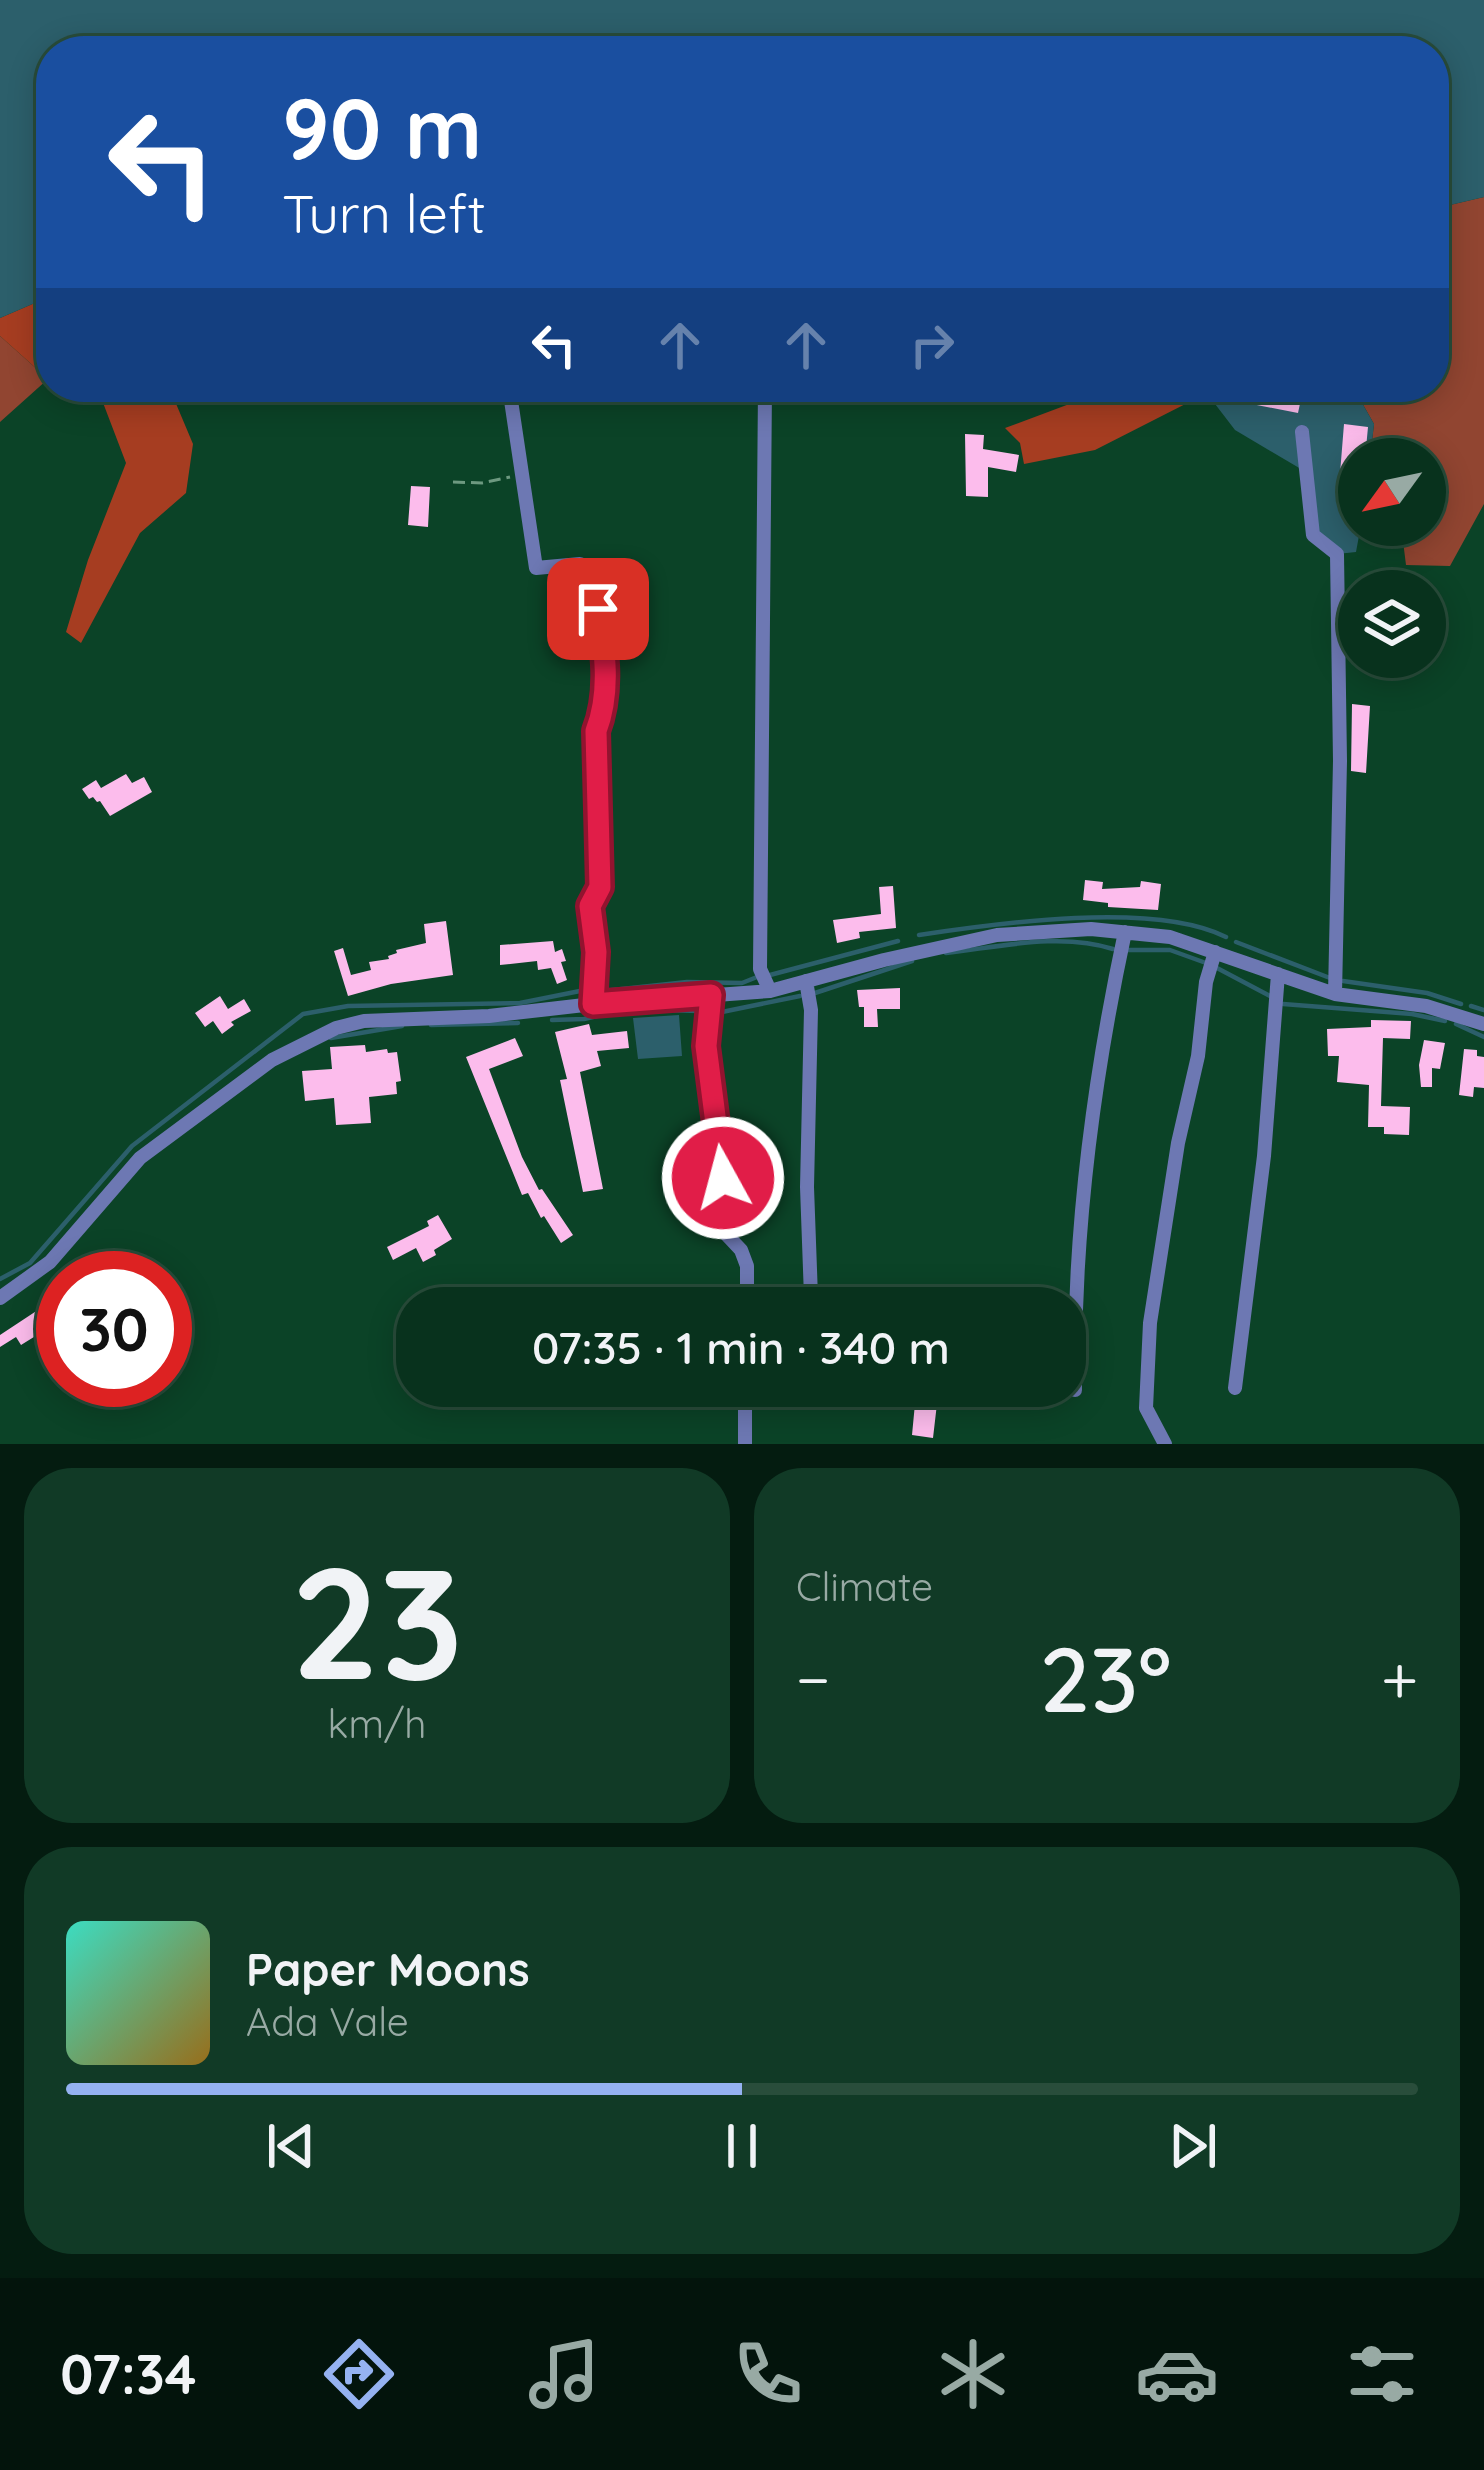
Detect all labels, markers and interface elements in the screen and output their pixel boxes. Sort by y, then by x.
text: 90 m [282,75,482,180]
icon: left [84,84,240,240]
text: Turn left [282,179,486,247]
icon: left [521,312,587,378]
icon: ahead [647,312,713,378]
icon: ahead [773,312,839,378]
icon: right [899,312,965,378]
north arrow [1338,438,1446,546]
map controls [1338,438,1446,678]
pin [547,558,649,660]
button: layers [1338,570,1446,678]
icon: arrive [565,576,631,642]
position arrow [660,1115,786,1241]
speed limit sign: 30 [36,1251,192,1407]
text: 07:35 · 1 min · 340 m [532,1319,950,1375]
text: 23 [291,1523,463,1718]
text: Climate [796,1562,933,1611]
text: 23° [1039,1622,1172,1735]
text: − [796,1637,830,1720]
text: + [1381,1637,1418,1720]
text: km/h [328,1699,426,1748]
text: Paper Moons [246,1941,530,1997]
text: Ada Vale [246,1997,409,2046]
icon: previous [258,2113,324,2179]
icon: pause [709,2113,775,2179]
icon: next [1160,2113,1226,2179]
icon: directions [317,2332,401,2416]
icon: music [522,2332,606,2416]
icon: phone [726,2332,810,2416]
icon: climate [931,2332,1015,2416]
icon: car [1135,2332,1219,2416]
icon: filters [1340,2332,1424,2416]
text: 07:34 [60,2340,196,2408]

